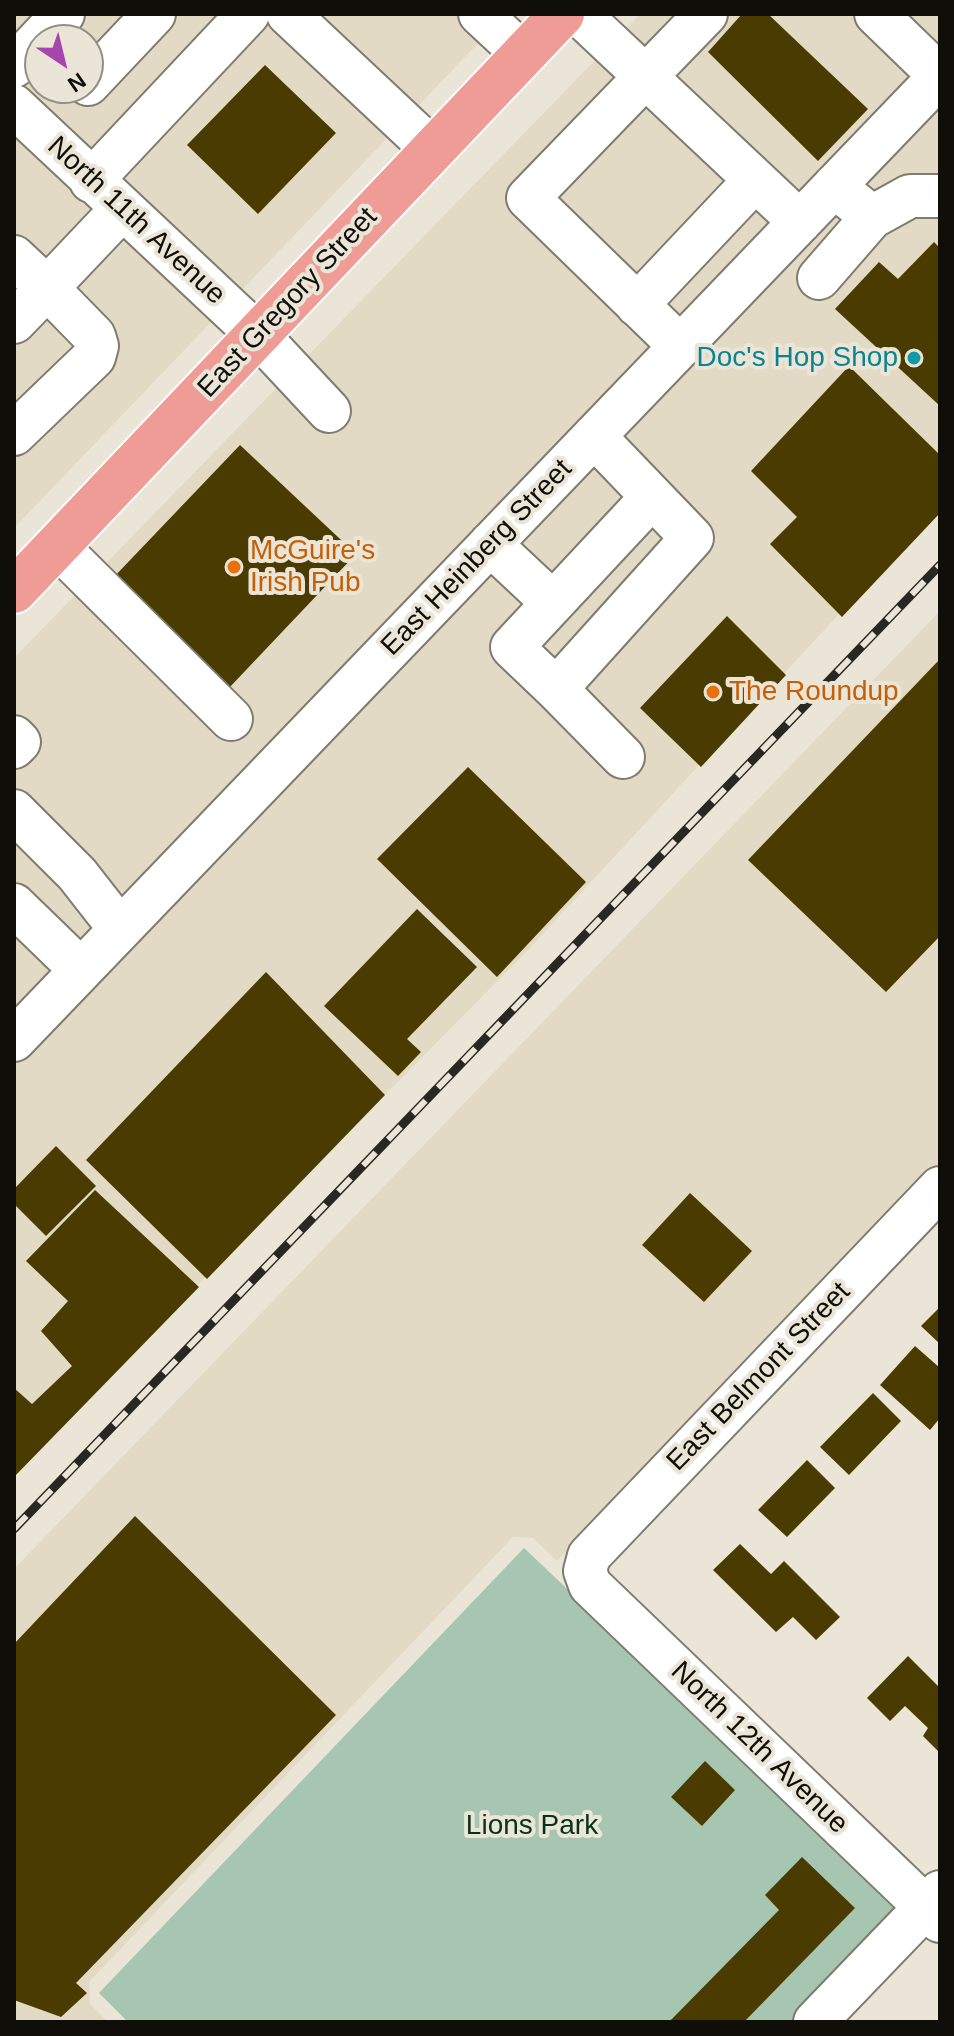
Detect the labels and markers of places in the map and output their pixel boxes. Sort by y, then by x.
place label: Doc's Hop Shop [697,341,898,375]
marker: Doc's Hop Shop [905,349,923,367]
place label: McGuire's Irish Pub [250,534,375,600]
marker: McGuire's Irish Pub [225,558,243,576]
place label: The Roundup [729,675,899,709]
marker: The Roundup [704,683,722,701]

